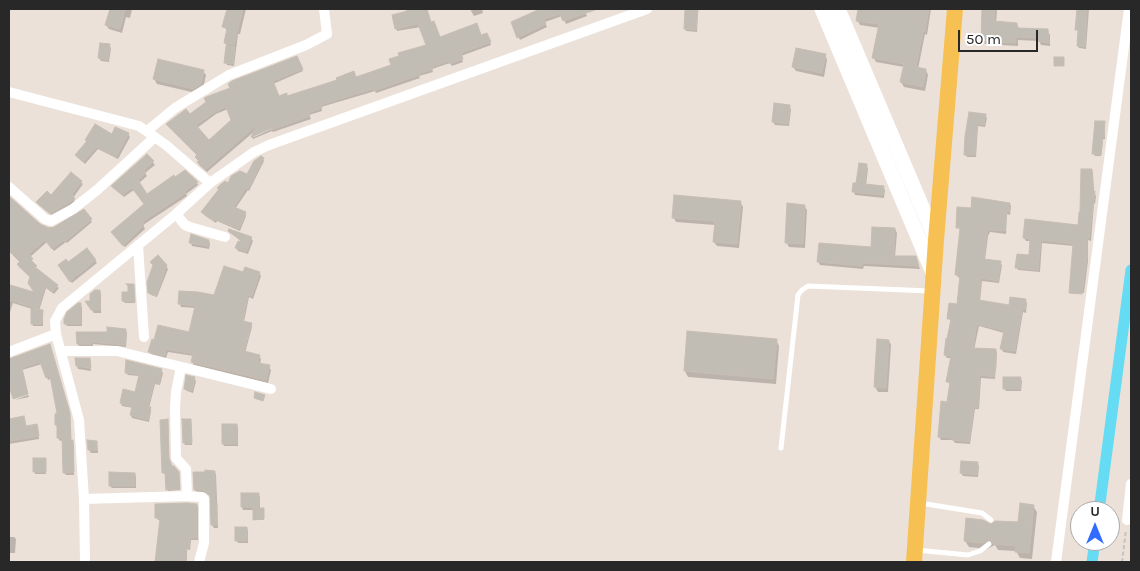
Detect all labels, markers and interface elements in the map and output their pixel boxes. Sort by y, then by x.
scale bar [960,20,1040,52]
text: 50 m [966,30,1001,48]
north arrow [1070,501,1120,551]
text: U [1090,503,1100,520]

